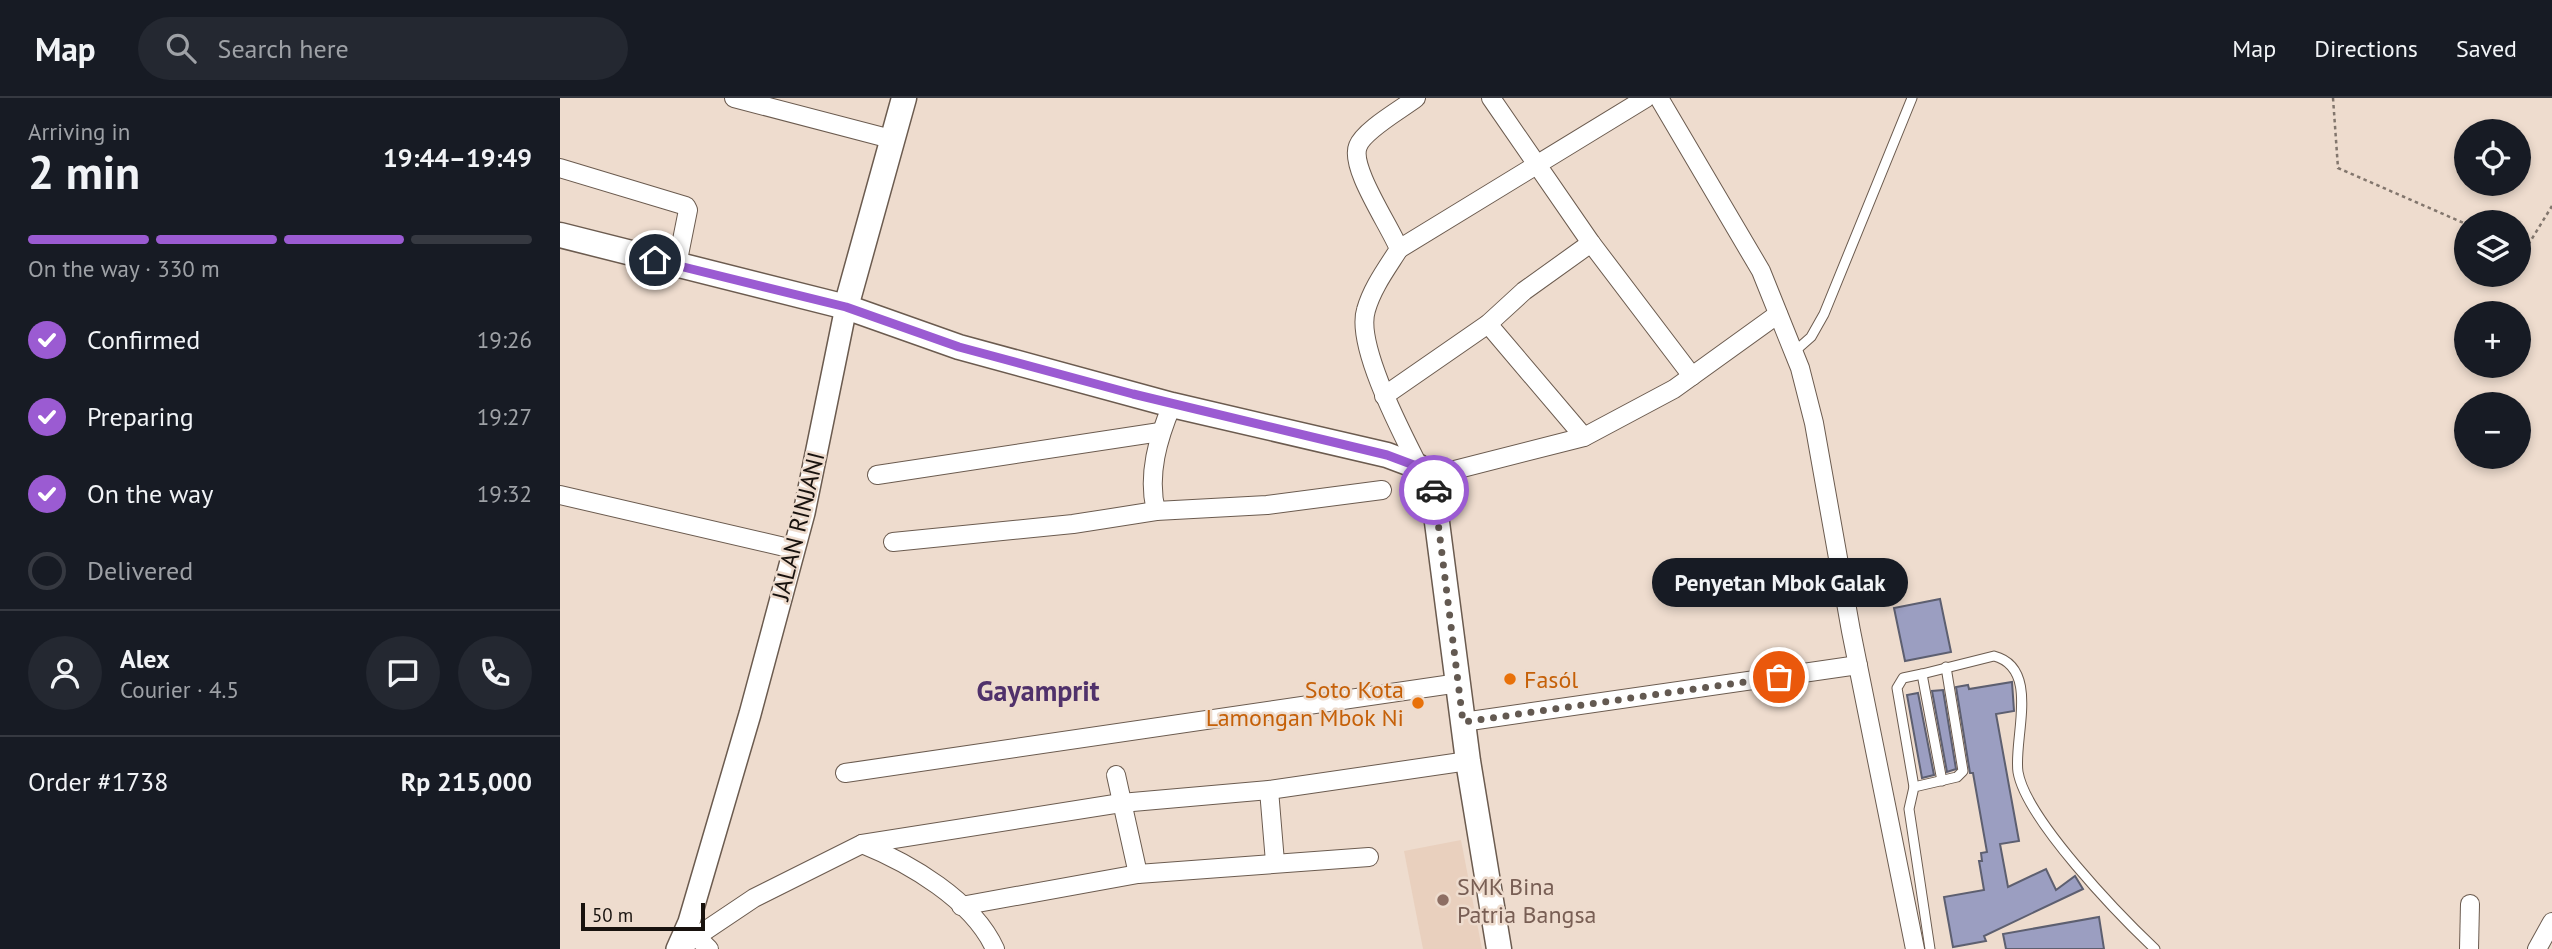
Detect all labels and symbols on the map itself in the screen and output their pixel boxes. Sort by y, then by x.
pin [625,230,685,290]
street label: JALAN RINJANI [764,449,831,604]
courier [1399,455,1469,525]
callout: Penyetan Mbok Galak [1651,558,1907,607]
pin [1749,647,1809,707]
place label: Fasól [1524,664,1578,695]
marker: Fasól [1502,671,1518,687]
district label: Gayamprit [976,672,1100,709]
place label: Soto Kota Lamongan Mbok Ni [1206,674,1404,733]
marker: Soto Kota Lamongan Mbok Ni [1410,695,1426,711]
place label: SMK Bina Patria Bangsa [1457,871,1596,930]
marker: SMK Bina Patria Bangsa [1435,892,1451,908]
scale bar [581,900,705,932]

